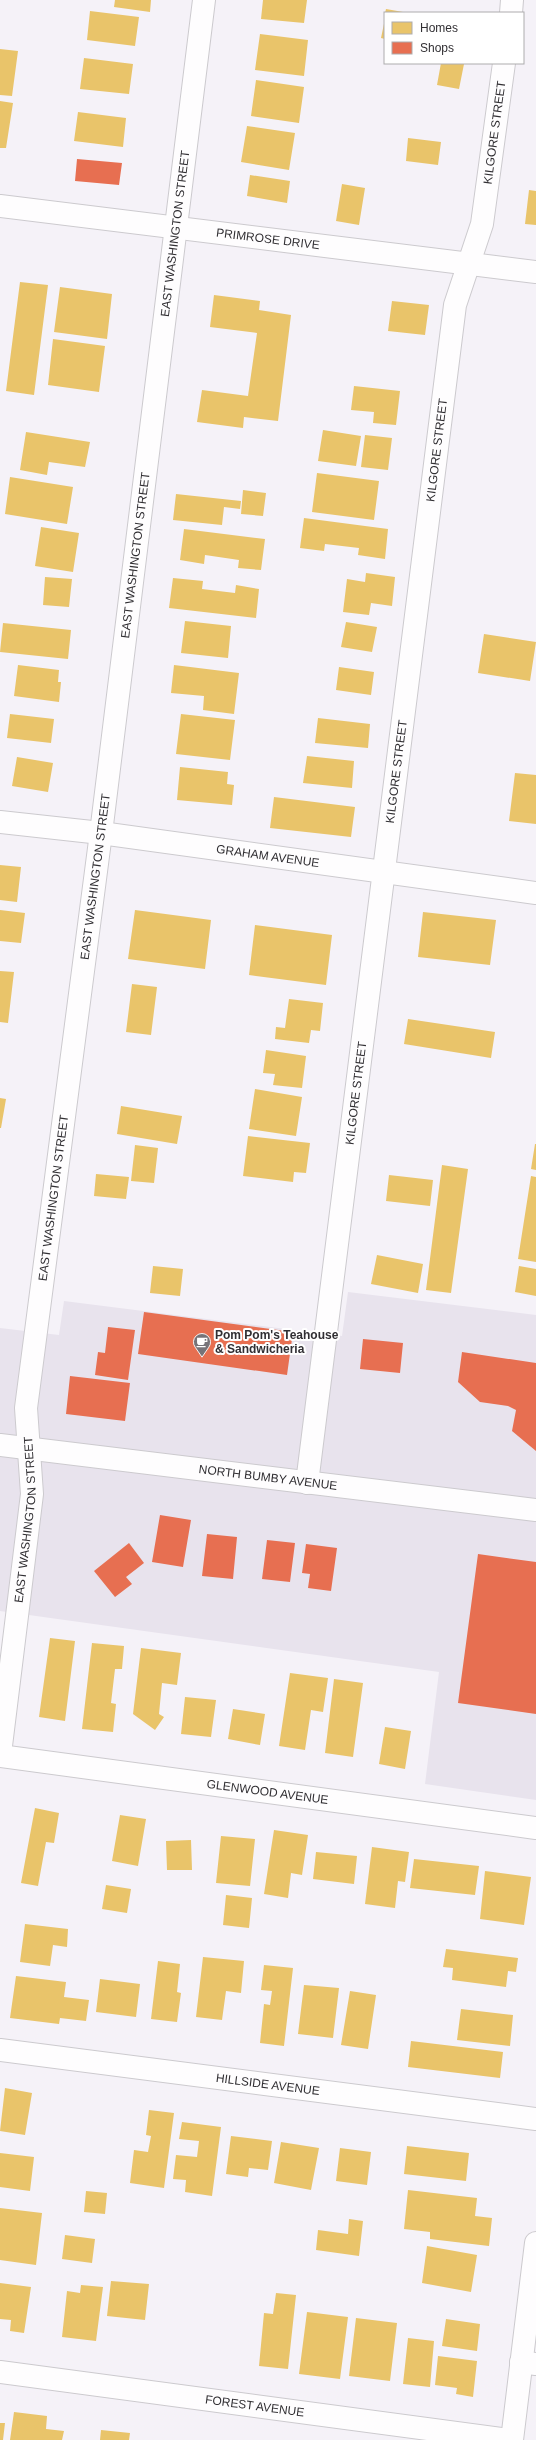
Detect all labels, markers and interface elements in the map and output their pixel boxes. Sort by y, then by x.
legend [384,12,524,64]
text: Homes [420,21,458,35]
text: Shops [420,41,454,55]
street label: KILGORE STREET [481,79,509,185]
street label: EAST WASHINGTON STREET [158,149,192,318]
street label: PRIMROSE DRIVE [215,226,321,252]
street label: KILGORE STREET [423,397,450,503]
street label: EAST WASHINGTON STREET [118,471,153,639]
street label: KILGORE STREET [383,718,410,824]
street label: EAST WASHINGTON STREET [78,792,113,961]
street label: GRAHAM AVENUE [215,842,320,870]
street label: KILGORE STREET [343,1040,370,1146]
street label: EAST WASHINGTON STREET [36,1113,71,1282]
place label: Pom Pom's Teahouse & Sandwicheria [215,1328,339,1356]
cafe icon: Pom Pom's Teahouse & Sandwicheria [192,1332,212,1357]
street label: EAST WASHINGTON STREET [12,1435,39,1604]
street label: NORTH BUMBY AVENUE [198,1462,338,1493]
street label: GLENWOOD AVENUE [206,1777,329,1807]
street label: HILLSIDE AVENUE [215,2071,321,2098]
street label: FOREST AVENUE [204,2392,305,2419]

